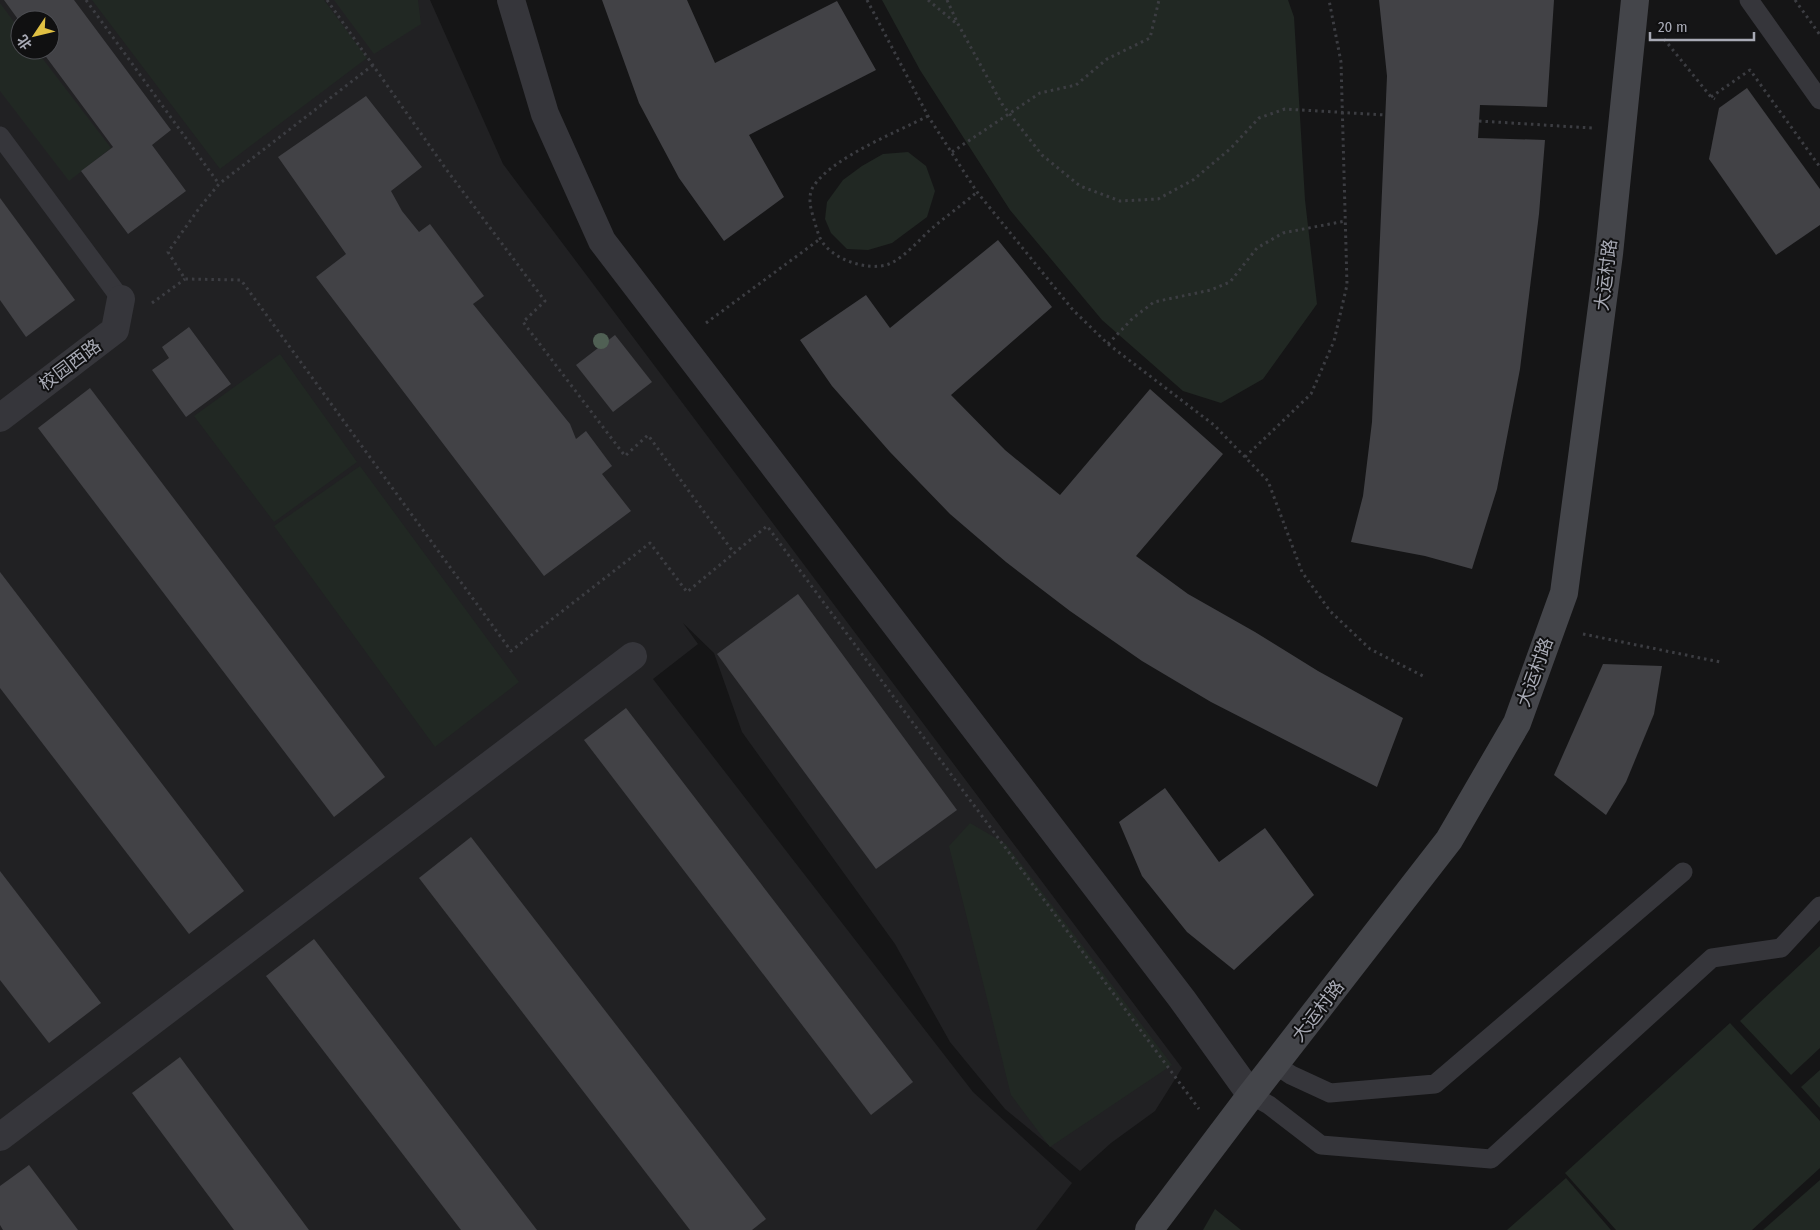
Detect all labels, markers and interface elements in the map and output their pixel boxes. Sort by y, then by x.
north arrow [10,10,60,60]
scale bar [1650,10,1754,42]
text: 20 m [1658,18,1688,36]
text: 北 [14,32,36,53]
street label: 大运村路 [1591,238,1621,312]
street label: 校园西路 [35,335,105,395]
street label: 大运村路 [1512,634,1558,710]
street label: 大运村路 [1287,976,1349,1046]

